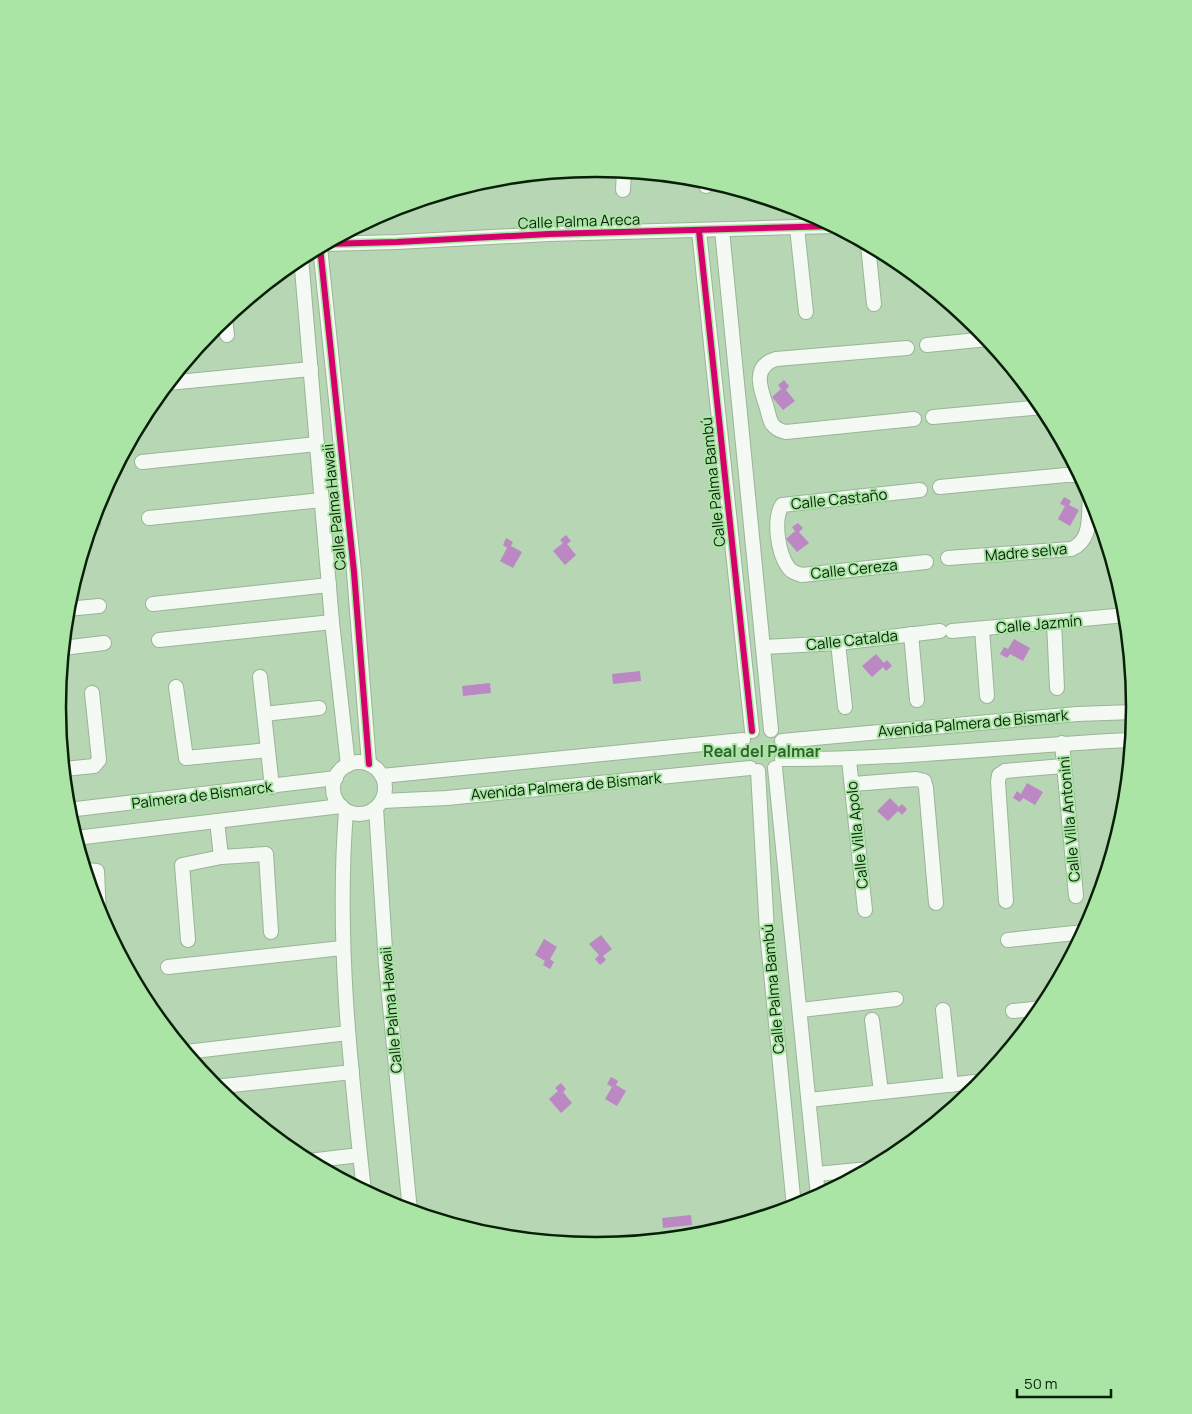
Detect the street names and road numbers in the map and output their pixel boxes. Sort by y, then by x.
street label: Calle Palma Areca [517,208,641,234]
street label: Calle Palma Bambú [696,416,730,548]
street label: Calle Palma Hawaii [317,443,351,571]
street label: Calle Castaño [790,483,888,515]
street label: Madre selva [984,538,1068,566]
street label: Calle Cereza [810,554,898,584]
street label: Calle Jazmín [995,610,1083,638]
street label: Calle Catalda [805,625,899,655]
street label: Avenida Palmera de Bismark [877,704,1070,742]
street label: Calle Villa Antonini [1053,755,1085,883]
street label: Avenida Palmera de Bismark [470,767,663,805]
street label: Palmera de Bismarck [130,776,274,814]
street label: Calle Villa Apolo [841,780,873,890]
street label: Calle Palma Bambú [757,923,789,1055]
street label: Calle Palma Hawaii [375,946,407,1074]

